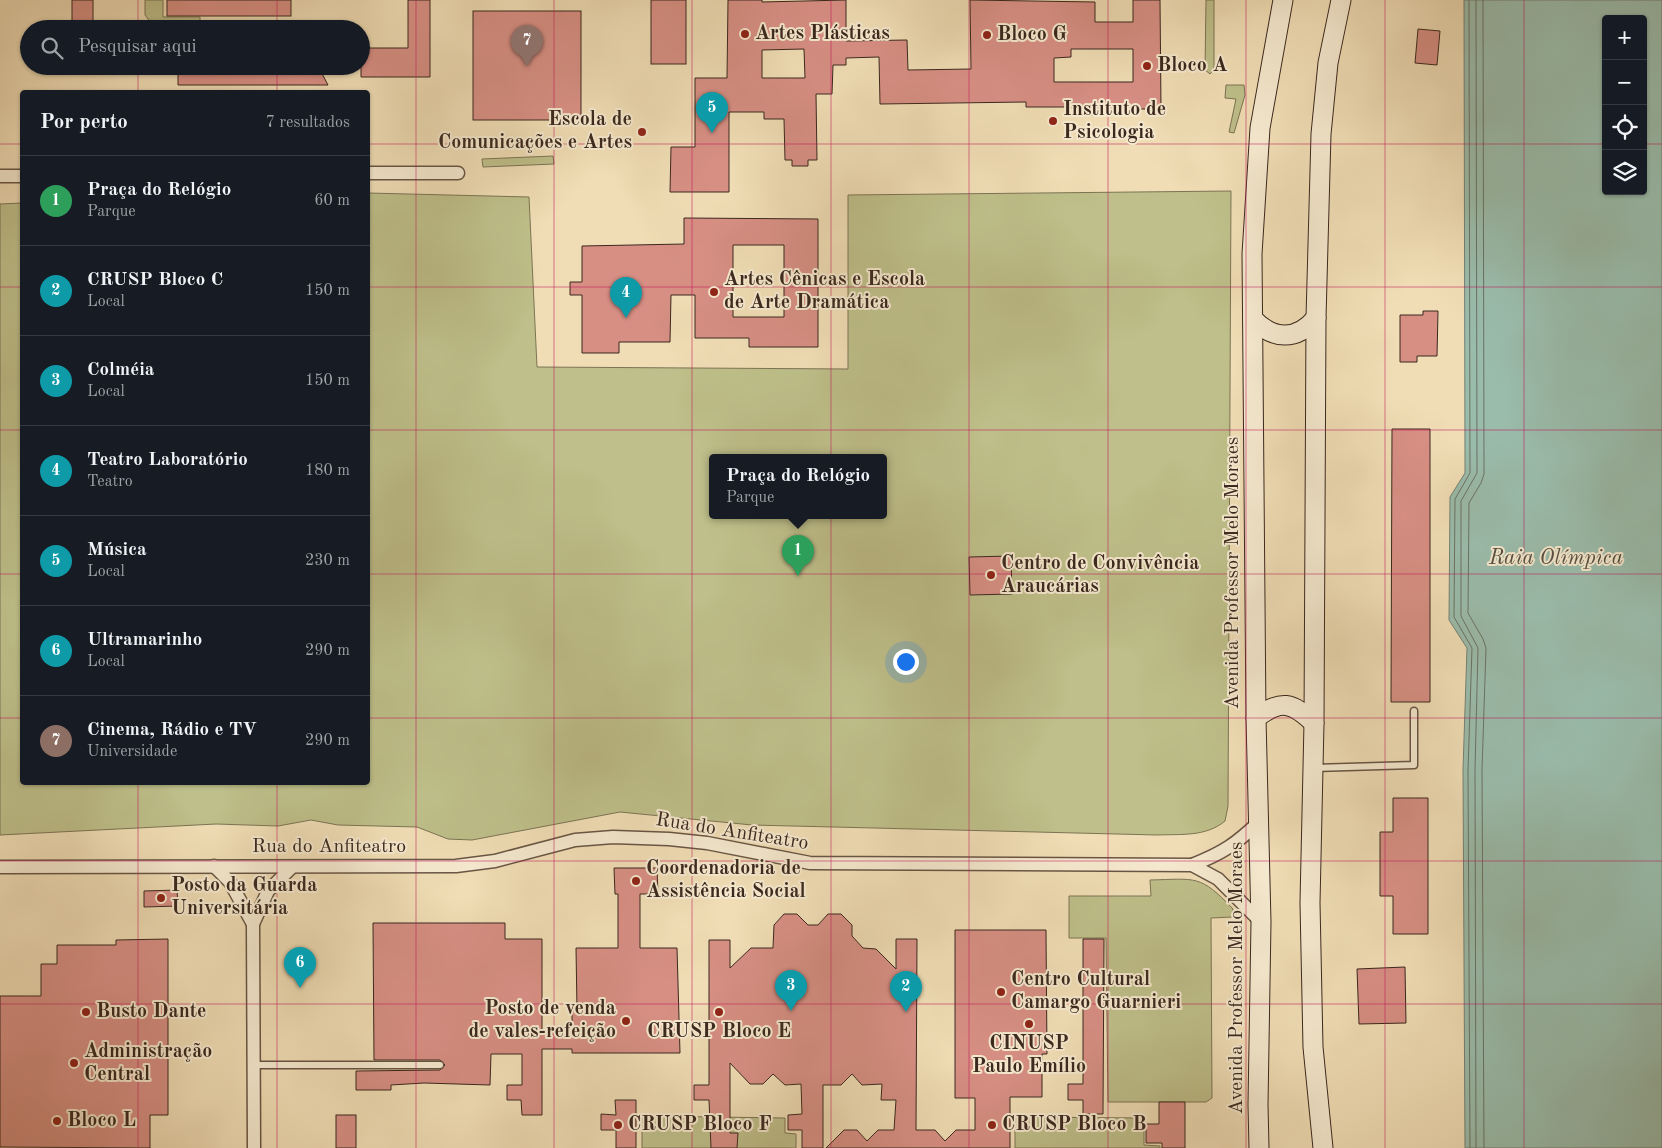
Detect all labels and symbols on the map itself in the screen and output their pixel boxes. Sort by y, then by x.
place label: Artes Plásticas [755,24,890,44]
pin: 7 [511,25,543,66]
place label: Bloco G [997,25,1067,45]
marker: Artes Plásticas [739,28,751,40]
marker: Bloco G [981,29,993,41]
place label: Bloco A [1157,56,1228,76]
marker: Bloco A [1141,60,1153,72]
pin: 5 [696,92,728,133]
place label: Instituto de Psicologia [1063,100,1166,143]
place label: Escola de Comunicações e Artes [438,110,632,153]
marker: Instituto de Psicologia [1047,115,1059,127]
marker: Escola de Comunicações e Artes [636,126,648,138]
place label: Artes Cênicas e Escola de Arte Dramática [724,270,925,313]
pin: 4 [610,277,642,318]
marker: Artes Cênicas e Escola de Arte Dramática [708,286,720,298]
street label: Avenida Professor Melo Moraes [1223,436,1243,710]
pin: 1 [782,535,814,576]
water label: Raia Olímpica [1488,548,1623,569]
place label: Centro de Convivência Araucárias [1001,554,1199,597]
marker: Centro de Convivência Araucárias [985,569,997,581]
your location [893,649,919,675]
street label: Rua do Anfiteatro [654,810,810,854]
street label: Rua do Anfiteatro [252,837,406,857]
street label: Avenida Professor Melo Moraes [1227,841,1247,1115]
place label: Coordenadoria de Assistência Social [646,859,806,902]
marker: Coordenadoria de Assistência Social [630,875,642,887]
place label: Posto da Guarda Universitária [171,876,317,919]
marker: Posto da Guarda Universitária [155,892,167,904]
pin: 6 [284,947,316,988]
pin: 3 [775,970,807,1011]
place label: Centro Cultural Camargo Guarnieri [1011,970,1181,1013]
pin: 2 [890,971,922,1012]
marker: Centro Cultural Camargo Guarnieri [995,986,1007,998]
place label: Posto de venda de vales-refeição [469,999,616,1042]
place label: Busto Dante [96,1002,206,1022]
marker: Busto Dante [80,1006,92,1018]
marker: CRUSP Bloco E [713,1006,725,1018]
marker: Posto de venda de vales-refeição [620,1015,632,1027]
marker: CINUSP Paulo Emílio [1023,1018,1035,1030]
place label: CRUSP Bloco E [647,1022,791,1042]
place label: CINUSP Paulo Emílio [972,1034,1086,1077]
place label: Administração Central [84,1042,212,1085]
marker: Administração Central [68,1057,80,1069]
place label: Bloco L [67,1111,136,1131]
marker: Bloco L [51,1115,63,1127]
place label: CRUSP Bloco F [628,1115,772,1135]
place label: CRUSP Bloco B [1002,1115,1146,1135]
marker: CRUSP Bloco F [612,1119,624,1131]
marker: CRUSP Bloco B [986,1119,998,1131]

